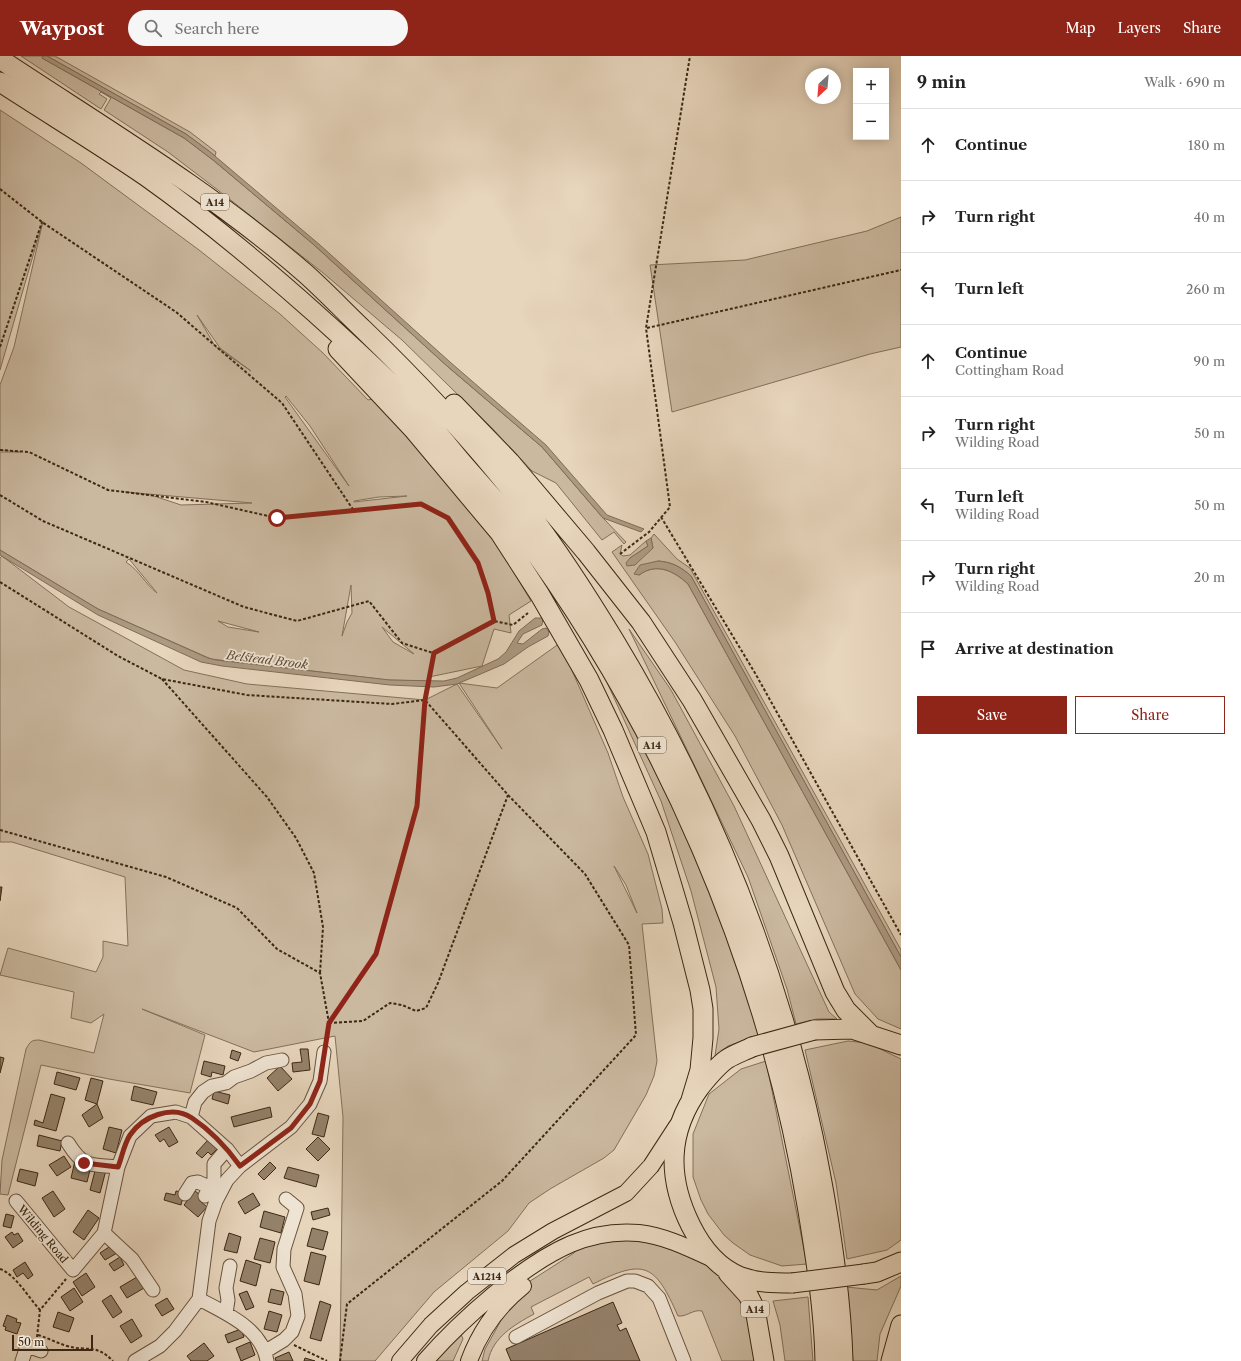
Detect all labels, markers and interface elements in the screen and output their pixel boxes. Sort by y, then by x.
search box [128,10,408,46]
text: Waypost [20,17,104,40]
icon: search [142,17,164,39]
text: Search here [174,19,259,38]
text: Map [1065,19,1095,37]
text: Layers [1117,19,1161,37]
text: Share [1183,19,1221,37]
north arrow [805,68,841,104]
map controls [853,68,889,140]
button: + [853,68,889,104]
text: 9 min [917,72,966,92]
text: Walk · 690 m [1144,74,1225,90]
button: − [853,104,889,140]
icon: ahead [917,134,939,156]
text: Continue [955,135,1027,154]
text: 180 m [1188,137,1225,153]
road number: A14 [201,194,229,210]
icon: right [917,206,939,228]
text: Turn right [955,207,1035,226]
text: 40 m [1194,209,1225,225]
icon: left [917,278,939,300]
text: Turn left [955,279,1024,298]
text: 260 m [1186,281,1225,297]
text: Continue [955,343,1027,362]
icon: ahead [917,350,939,372]
text: 90 m [1194,353,1225,369]
text: Cottingham Road [955,362,1064,378]
text: Turn right [955,415,1035,434]
icon: right [917,422,939,444]
text: 50 m [1194,425,1225,441]
text: Wilding Road [955,434,1040,450]
text: Turn left [955,487,1024,506]
icon: left [917,494,939,516]
text: 50 m [1194,497,1225,513]
text: Wilding Road [955,506,1040,522]
route start [268,509,286,527]
text: Turn right [955,559,1035,578]
icon: right [917,566,939,588]
text: 20 m [1194,569,1225,585]
text: Wilding Road [955,578,1040,594]
icon: arrive [917,638,939,660]
text: Arrive at destination [955,639,1114,658]
water label: Belstead Brook [225,647,309,672]
button: Save [917,696,1067,734]
button: Share [1075,696,1225,734]
road number: A14 [638,737,666,753]
route end [75,1154,93,1172]
street label: Wilding Road [14,1201,72,1266]
road number: A1214 [468,1268,506,1284]
road number: A14 [741,1301,769,1317]
scale bar [12,1333,93,1352]
text: 50 m [18,1335,44,1349]

